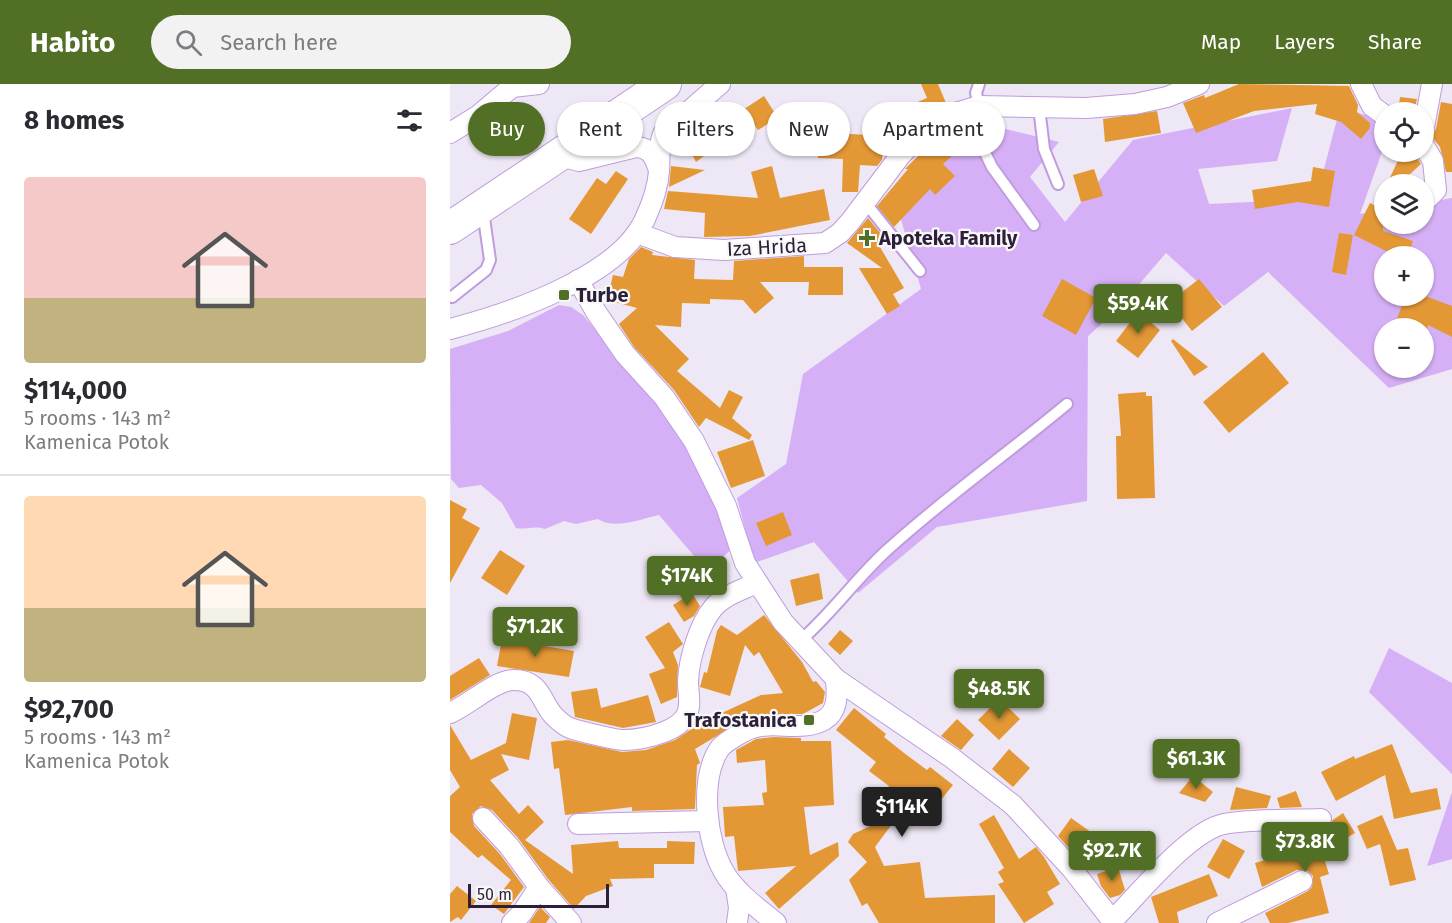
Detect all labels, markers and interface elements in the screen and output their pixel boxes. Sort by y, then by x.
search box [151,15,571,69]
text: Habito [30,26,115,59]
icon: search [172,26,205,59]
text: Search here [220,29,338,56]
text: Map [1201,29,1241,55]
text: Layers [1274,29,1335,55]
text: Share [1368,29,1422,55]
chip: Buy [468,102,545,156]
chip: Rent [557,102,643,156]
chip: Filters [655,102,755,156]
chip: New [767,102,850,156]
chip: Apartment [862,102,1005,156]
map controls [1374,102,1434,378]
button: locate [1374,102,1434,162]
icon: filters [393,104,426,137]
text: 8 homes [24,105,124,136]
button: layers [1374,174,1434,234]
icon: home [171,216,279,324]
place label: Apoteka Family [878,226,1018,250]
marker: Apoteka Family [860,231,874,245]
street label: Iza Hrida [726,233,808,261]
button: + [1374,246,1434,306]
place label: Turbe [576,283,628,307]
pin: $59.4K [1089,284,1187,335]
marker: Turbe [557,288,571,302]
text: $59.4K [1108,291,1168,315]
button: − [1374,318,1434,378]
text: $114,000 [24,375,127,406]
text: 5 rooms · 143 m² [24,406,171,430]
text: Kamenica Potok [24,430,169,454]
icon: home [171,535,279,643]
pin: $174K [645,556,729,607]
text: $174K [661,563,713,587]
pin: $71.2K [486,607,584,658]
text: $71.2K [507,614,563,638]
pin: $48.5K [950,669,1048,720]
text: $48.5K [968,676,1030,700]
text: $92,700 [24,694,114,725]
place label: Trafostanica [684,708,797,732]
marker: Trafostanica [802,713,816,727]
text: 5 rooms · 143 m² [24,725,171,749]
pin: $61.3K [1147,739,1245,790]
text: $61.3K [1167,746,1225,770]
text: Kamenica Potok [24,749,169,773]
pin: $114K [860,787,944,838]
text: $114K [876,794,928,818]
pin: $73.8K [1256,822,1354,873]
text: $73.8K [1275,829,1335,853]
pin: $92.7K [1063,831,1161,882]
text: $92.7K [1083,838,1141,862]
scale bar [468,881,609,908]
text: 50 m [477,885,512,904]

